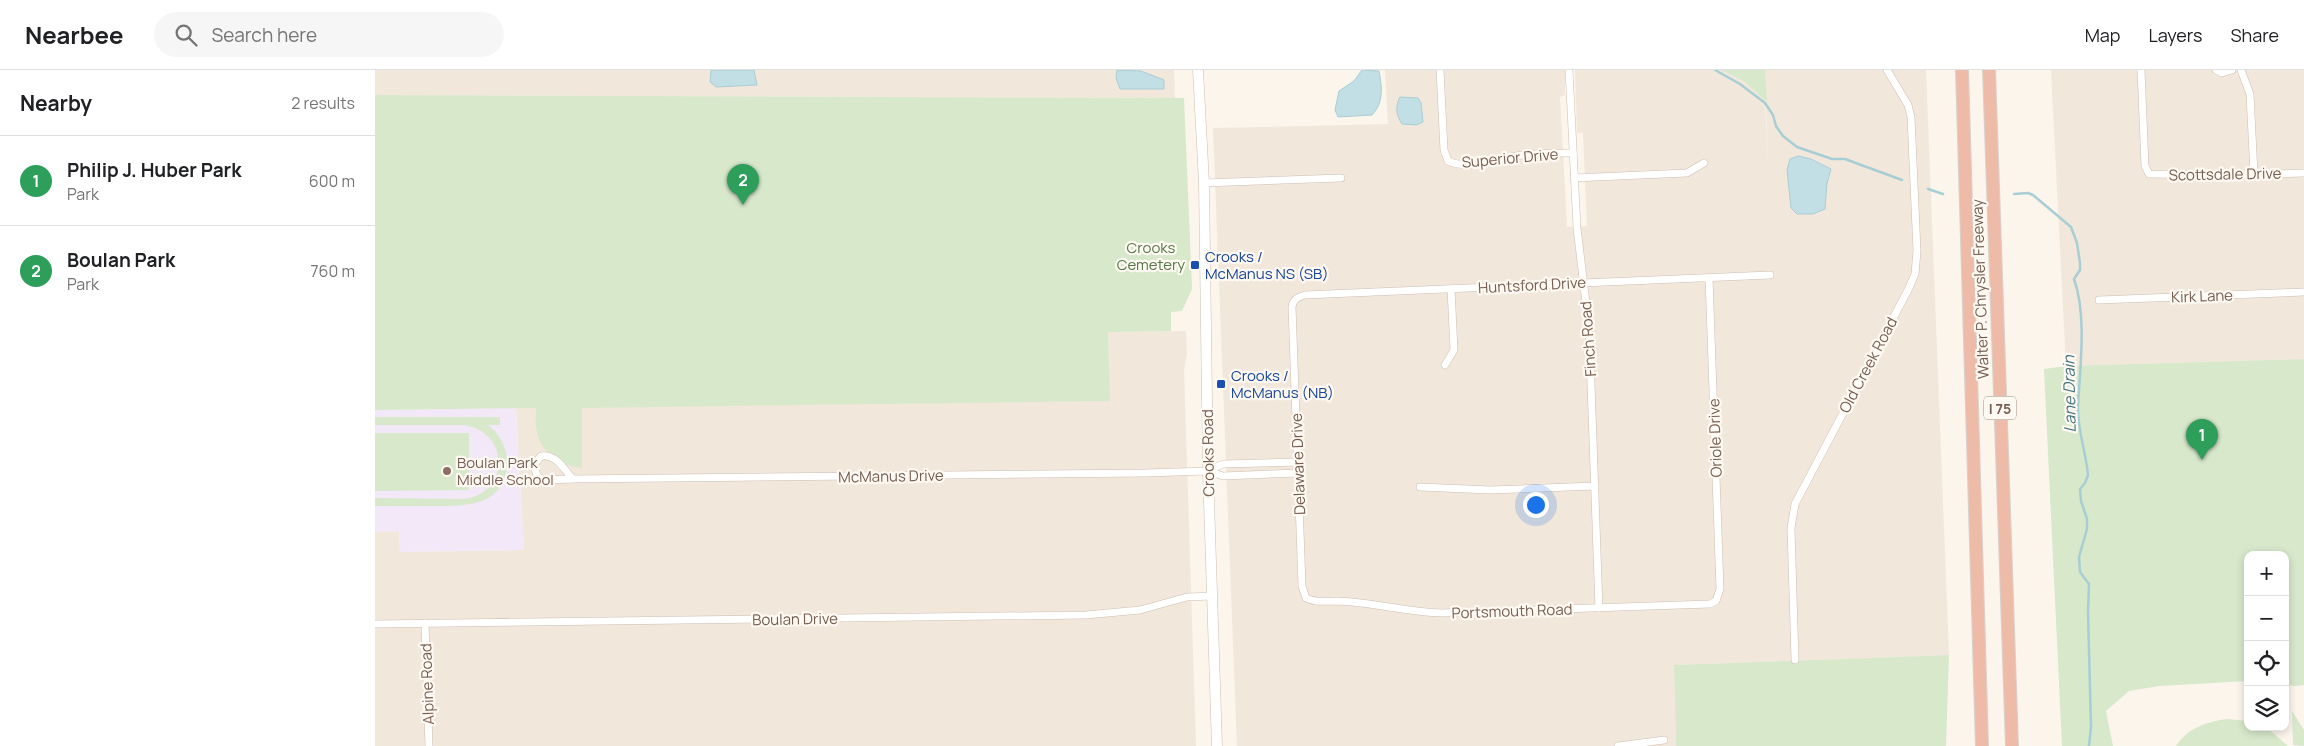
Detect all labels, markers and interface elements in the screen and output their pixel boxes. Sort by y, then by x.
search box [154,12,504,57]
text: Nearbee [25,18,124,51]
icon: search [172,21,200,49]
text: Search here [212,22,317,48]
text: Map [2085,23,2120,47]
text: Layers [2148,23,2202,47]
text: Share [2230,23,2279,47]
text: Nearby [20,89,92,117]
text: 2 results [291,92,355,114]
street label: Superior Drive [1461,143,1559,173]
text: Philip J. Huber Park [67,157,241,183]
street label: Scottsdale Drive [2168,163,2282,185]
pin: 2 [727,164,759,205]
text: 1 [32,170,40,192]
text: 600 m [309,170,355,192]
text: Park [67,183,99,205]
street label: Walter P. Chrysler Freeway [1966,199,1994,379]
park label: Crooks Cemetery [1117,237,1185,275]
place label: Crooks / McManus NS (SB) [1205,246,1329,284]
text: Boulan Park [67,247,175,273]
marker: Crooks / McManus NS (SB) [1189,259,1201,271]
text: 2 [31,260,41,282]
text: 760 m [311,260,355,282]
street label: Huntsford Drive [1477,272,1587,298]
text: Park [67,273,99,295]
street label: Kirk Lane [2171,284,2234,308]
street label: Finch Road [1575,301,1601,377]
street label: Old Creek Road [1834,313,1902,417]
water label: Lane Drain [2057,355,2081,433]
place label: Crooks / McManus (NB) [1231,365,1334,403]
marker: Crooks / McManus (NB) [1215,378,1227,390]
road number: I 75 [1984,396,2016,419]
street label: Oriole Drive [1703,398,1727,478]
street label: Crooks Road [1197,409,1219,497]
street label: Delaware Drive [1286,413,1310,515]
pin: 1 [2186,419,2218,460]
place label: Boulan Park Middle School [457,452,554,490]
marker: Boulan Park Middle School [441,465,453,477]
street label: McManus Drive [838,465,944,487]
your location [1523,492,1549,518]
map controls [2244,551,2289,731]
button: + [2244,551,2289,596]
button: − [2244,596,2289,641]
street label: Portsmouth Road [1451,598,1573,624]
street label: Boulan Drive [752,608,838,630]
button: locate [2244,641,2289,686]
street label: Alpine Road [415,643,439,725]
button: layers [2244,686,2289,731]

